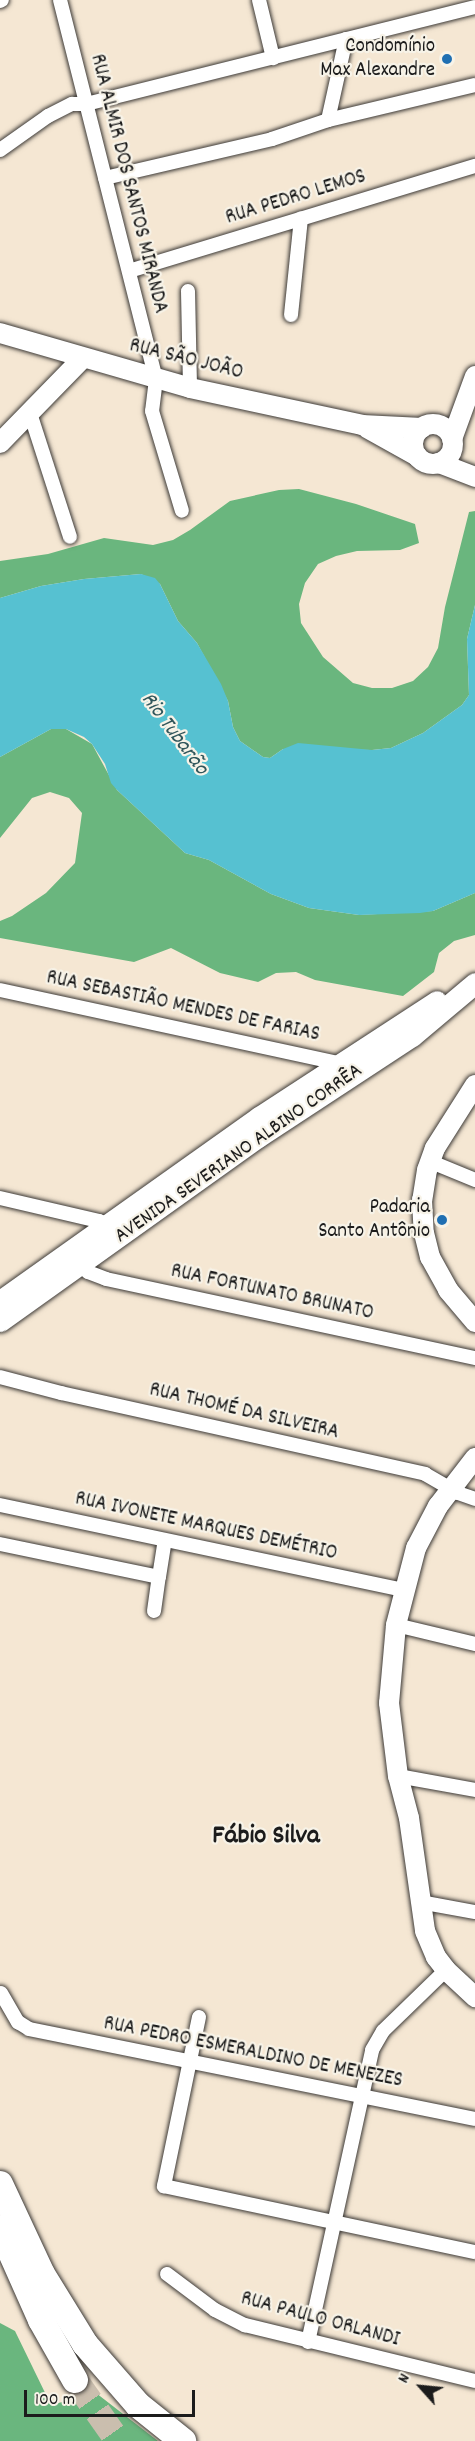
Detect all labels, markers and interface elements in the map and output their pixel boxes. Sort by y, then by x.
place label: Condomínio Max Alexandre [320,34,435,84]
street label: RUA ALMIR DOS SANTOS MIRANDA [84,52,172,316]
marker: Condomínio Max Alexandre [440,52,454,66]
street label: RUA PEDRO LEMOS [223,165,369,231]
street label: RUA SÃO JOÃO [127,334,245,386]
water label: Rio Tubarão [134,687,214,781]
street label: RUA SEBASTIÃO MENDES DE FARIAS [44,966,322,1048]
street label: AVENIDA SEVERIANO ALBINO CORRÊA [110,1059,368,1249]
place label: Padaria Santo Antônio [318,1195,430,1245]
marker: Padaria Santo Antônio [435,1213,449,1227]
street label: RUA FORTUNATO BRUNATO [168,1259,376,1327]
street label: RUA THOMÉ DA SILVEIRA [147,1378,341,1446]
street label: RUA IVONETE MARQUES DEMÉTRIO [73,1487,339,1567]
district label: Fábio Silva [212,1821,320,1853]
street label: RUA PEDRO ESMERALDINO DE MENEZES [101,2012,405,2094]
street label: RUA PAULO ORLANDI [238,2287,402,2353]
north arrow [391,2357,451,2417]
text: N [392,2370,417,2387]
scale bar [27,2378,198,2416]
text: 100 m [35,2388,75,2413]

